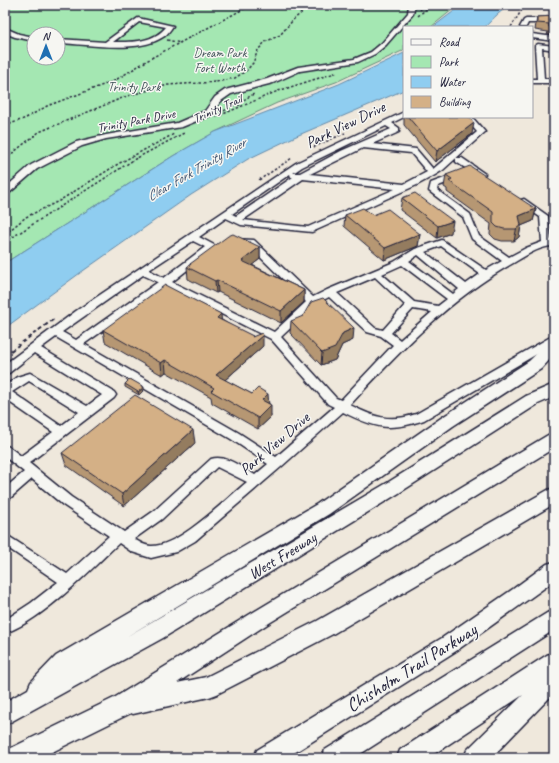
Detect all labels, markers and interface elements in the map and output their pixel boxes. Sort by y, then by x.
north arrow [26,26,66,66]
legend [403,26,533,118]
text: N [43,29,52,43]
text: Road [439,34,461,50]
park label: Dream Park Fort Worth [193,45,248,76]
text: Park [439,54,460,70]
text: Water [439,74,467,90]
park label: Trinity Park [108,79,162,95]
street label: Trinity Trail [190,90,247,127]
text: Building [439,94,471,110]
street label: Park View Drive [302,96,390,153]
street label: Trinity Park Drive [96,105,177,136]
water label: Clear Fork Trinity River [144,133,251,205]
street label: Park View Drive [236,407,315,480]
street label: West Freeway [245,527,321,584]
street label: Chisholm Trail Parkway [342,617,483,718]

